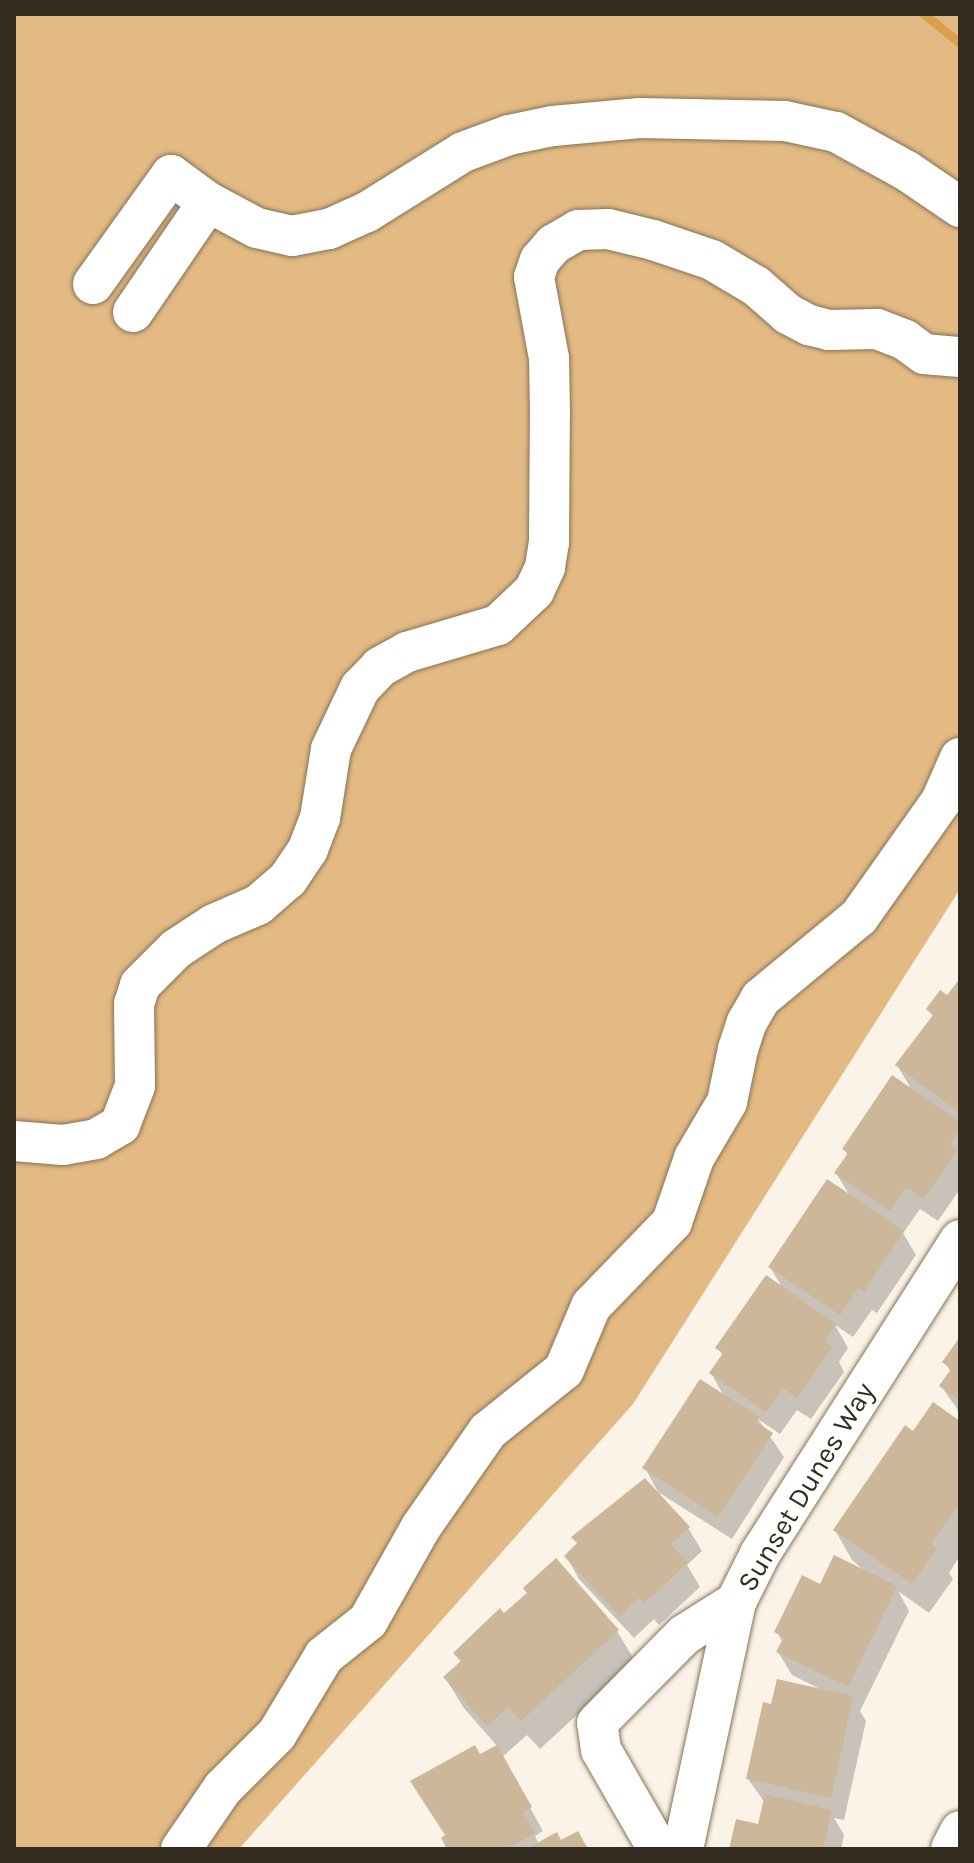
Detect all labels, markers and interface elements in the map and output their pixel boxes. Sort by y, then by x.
street label: Sunset Dunes Way [730,1376,882,1598]

